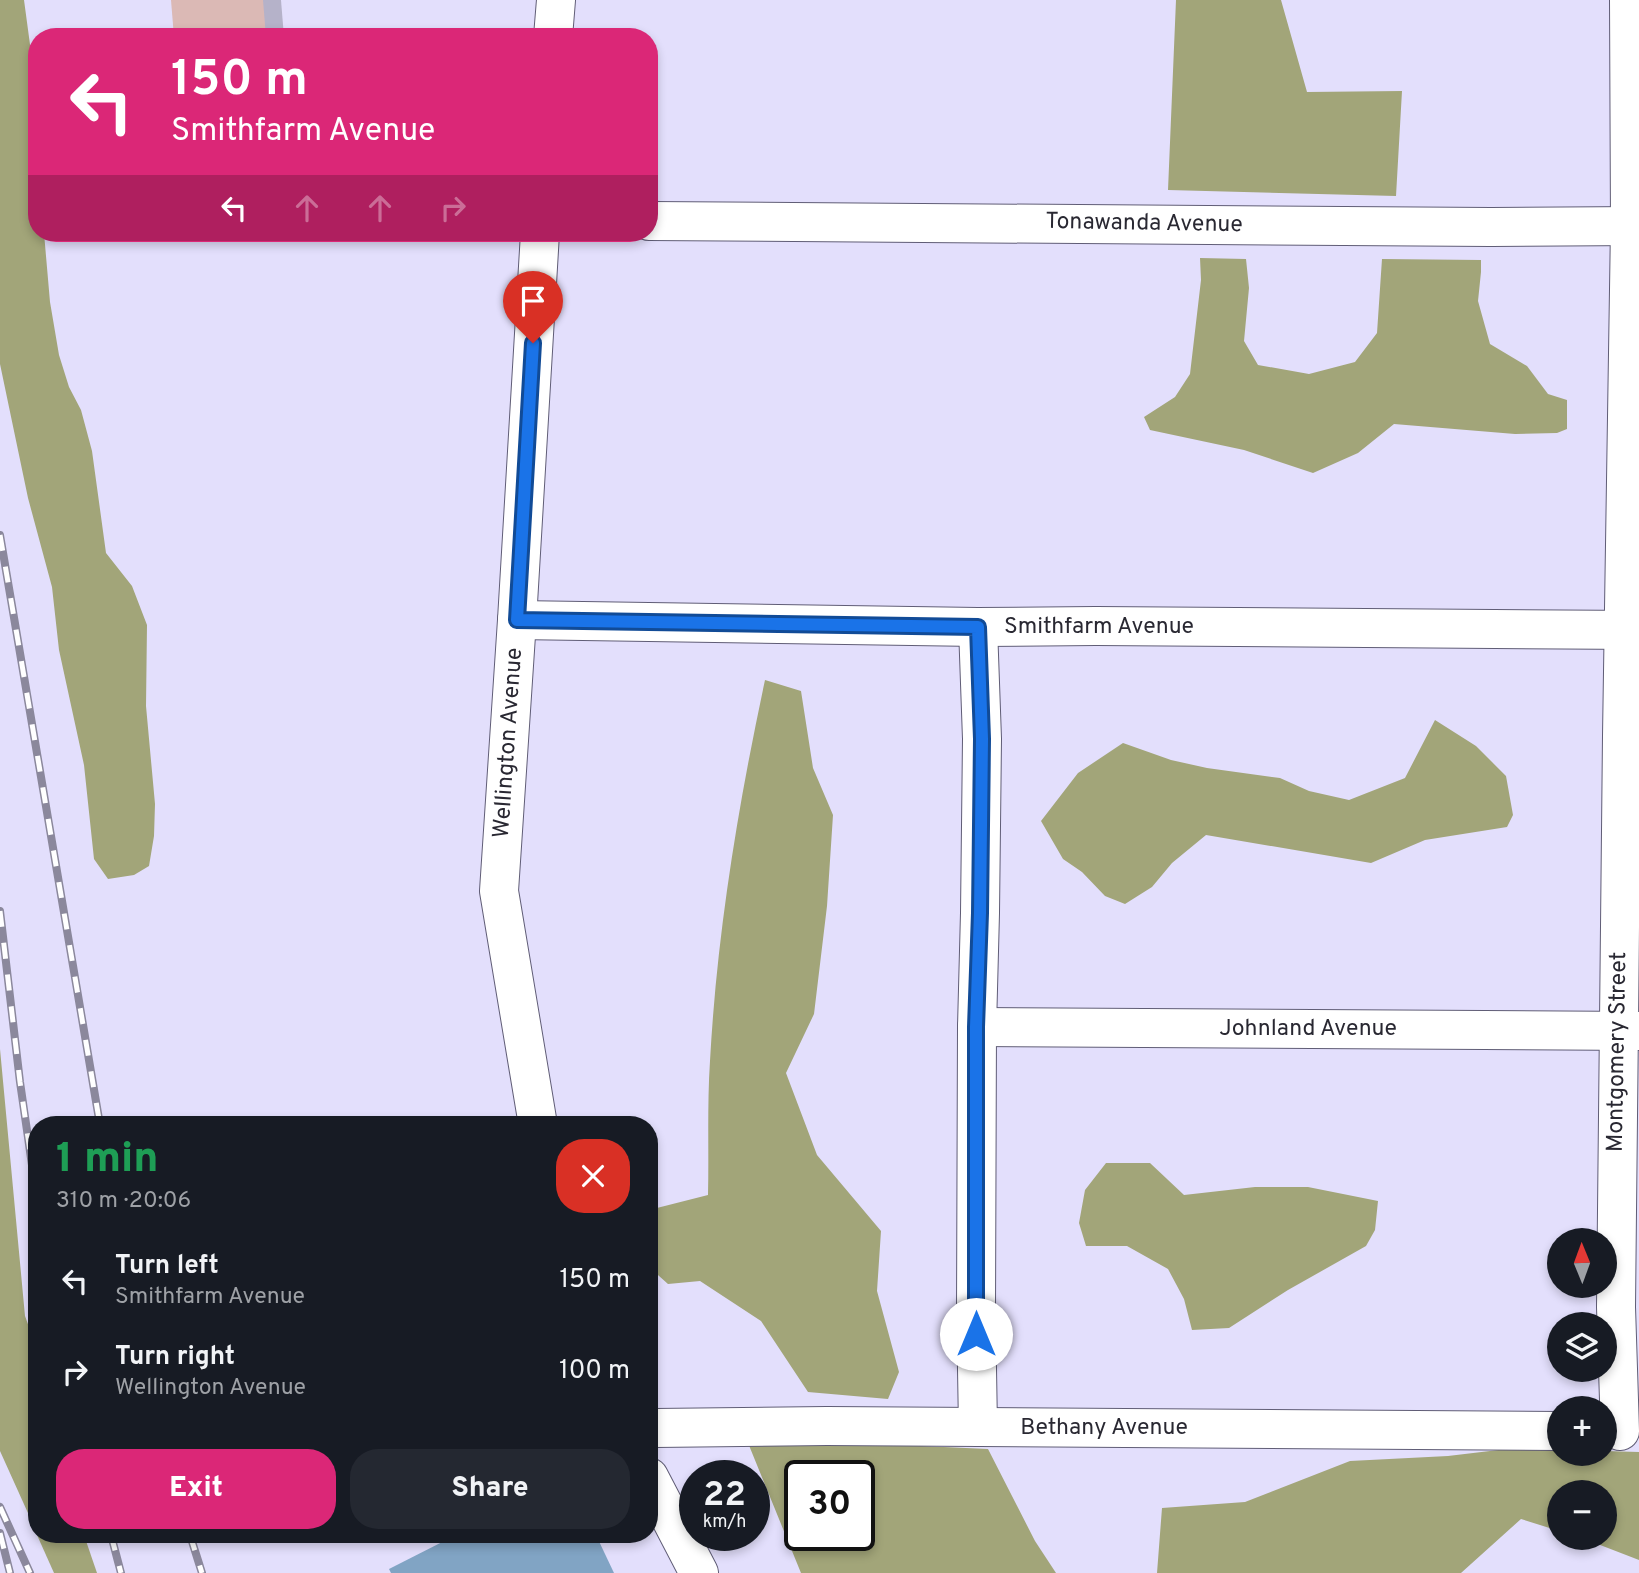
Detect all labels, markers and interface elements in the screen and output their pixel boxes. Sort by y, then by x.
text: 150 m [171,51,308,113]
icon: left [56,56,147,147]
text: Smithfarm Avenue [171,112,435,152]
icon: left [215,189,253,227]
icon: ahead [288,189,326,227]
icon: ahead [361,189,399,227]
icon: right [434,189,472,227]
street label: Tonawanda Avenue [1045,208,1243,240]
pin [503,271,563,343]
icon: arrive [514,282,552,320]
street label: Smithfarm Avenue [1004,613,1194,642]
street label: Wellington Avenue [488,647,530,839]
street label: Montgomery Street [1602,952,1634,1152]
street label: Johnland Avenue [1219,1015,1397,1044]
text: 1 min [56,1134,159,1187]
button: close [556,1139,630,1213]
text: 310 m · 20:06 [56,1187,191,1216]
north arrow [1547,1228,1617,1298]
map controls [1547,1228,1617,1550]
text: Turn left [115,1250,219,1283]
icon: left [56,1262,94,1300]
text: 150 m [559,1264,630,1297]
text: Smithfarm Avenue [115,1283,305,1312]
position arrow [939,1297,1013,1371]
button: layers [1547,1312,1617,1382]
text: Turn right [115,1341,235,1374]
icon: right [56,1353,94,1391]
text: 100 m [559,1355,630,1388]
text: Wellington Avenue [115,1374,306,1403]
button: + [1547,1396,1617,1466]
street label: Bethany Avenue [1020,1414,1188,1443]
button: Exit [56,1449,336,1529]
button: Share [350,1449,630,1529]
speed limit sign: 30 [784,1460,875,1551]
text: 22 [703,1474,746,1518]
button: − [1547,1480,1617,1550]
text: km/h [703,1511,746,1534]

